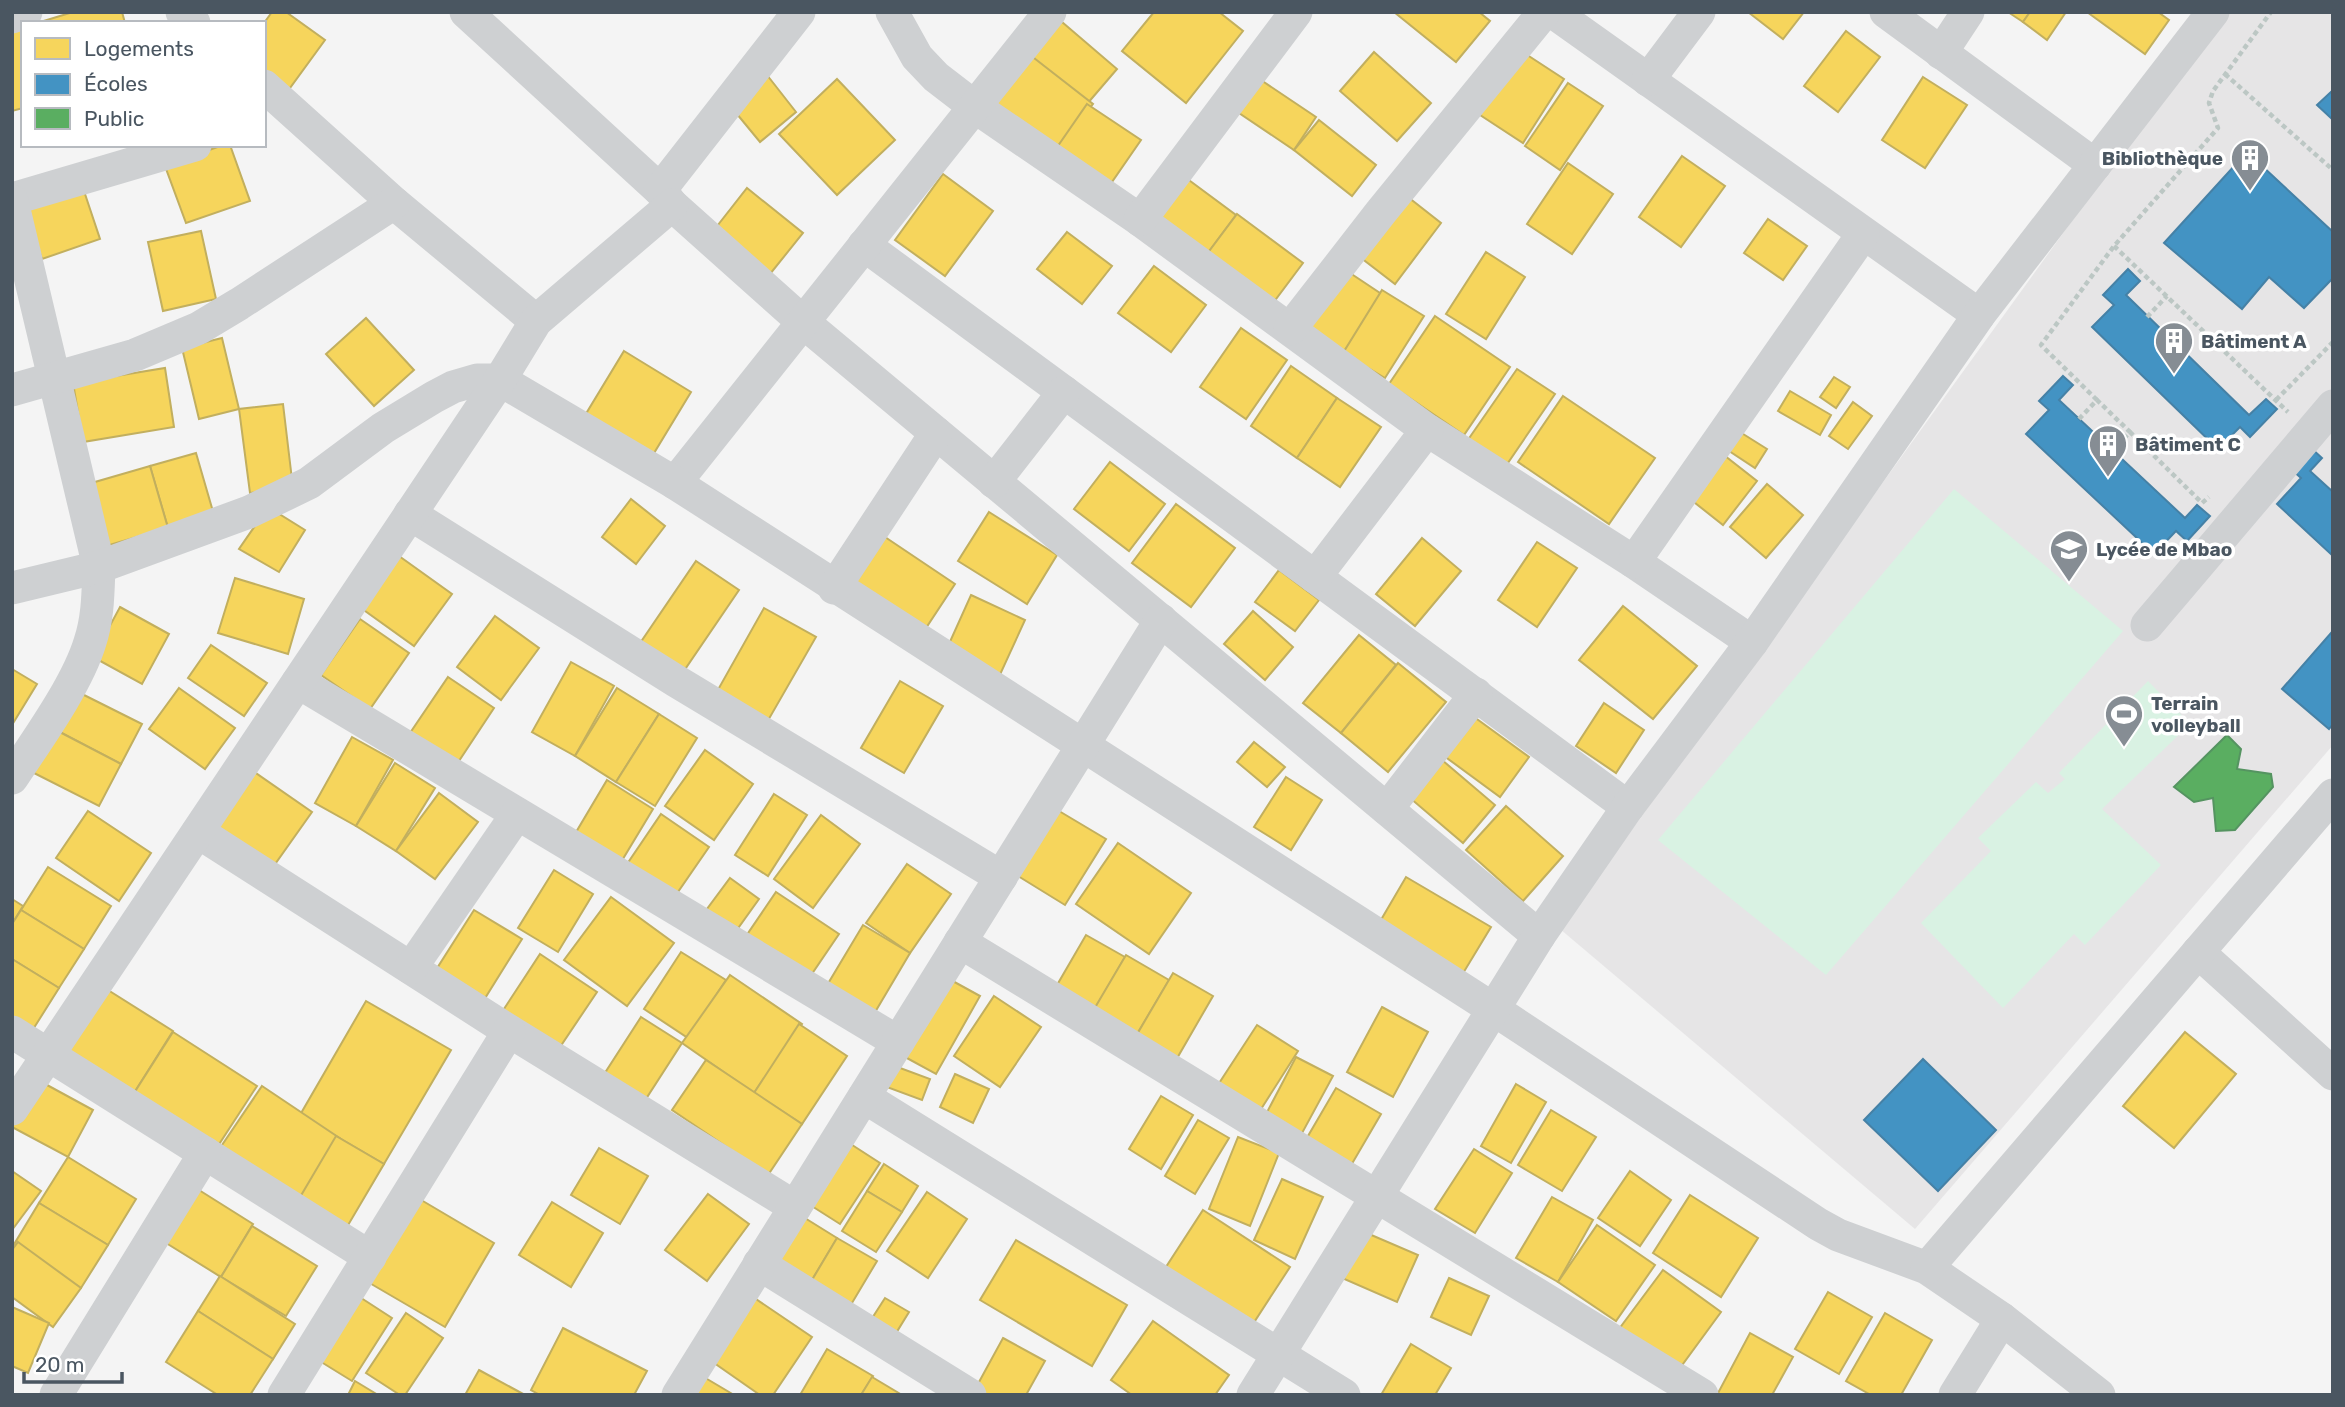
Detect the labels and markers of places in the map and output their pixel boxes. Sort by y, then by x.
building icon: Bibliothèque [2229,137,2271,192]
place label: Bibliothèque [2102,147,2223,170]
building icon: Bâtiment A [2153,320,2195,375]
place label: Bâtiment A [2201,330,2307,353]
building icon: Bâtiment C [2087,423,2129,478]
place label: Bâtiment C [2135,433,2241,456]
school or university icon: Lycée de Mbao [2048,528,2090,583]
place label: Lycée de Mbao [2096,538,2232,561]
place label: Terrain volleyball [2151,692,2241,737]
sports icon: Terrain volleyball [2103,693,2145,748]

